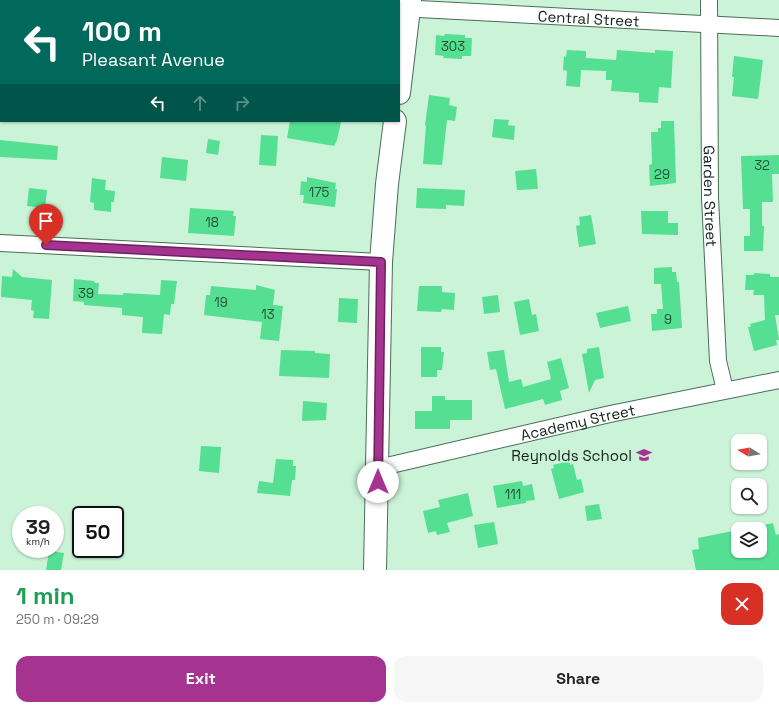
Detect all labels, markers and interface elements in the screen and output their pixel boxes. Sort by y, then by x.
street label: Central Street [537,6,640,30]
text: 100 m [82,13,162,49]
icon: left [16,16,68,68]
house number: 303 [441,38,465,55]
text: Pleasant Avenue [82,48,225,71]
icon: left [147,92,169,114]
icon: ahead [189,92,211,114]
icon: right [231,92,253,114]
street label: Garden Street [700,145,722,247]
house number: 32 [754,157,770,174]
house number: 29 [654,166,670,183]
house number: 175 [309,184,329,201]
pin [29,204,63,245]
icon: arrive [35,210,57,232]
house number: 18 [205,214,219,231]
house number: 39 [78,285,94,302]
house number: 19 [214,294,228,311]
house number: 13 [261,306,275,323]
house number: 9 [664,311,672,328]
street label: Academy Street [518,400,637,444]
north arrow [731,434,767,470]
map controls [731,434,767,558]
place label: Reynolds School [511,446,632,465]
school or university icon: Reynolds School [635,446,653,464]
position arrow [357,461,399,503]
button: search [731,478,767,514]
house number: 111 [505,486,521,503]
speed limit sign: 50 [72,506,124,558]
text: 39 [26,514,50,540]
button: layers [731,522,767,558]
text: km/h [26,535,50,548]
text: 1 min [16,580,75,611]
button: close [721,583,763,625]
text: 250 m · 09:29 [16,611,99,628]
button: Exit [16,656,386,702]
button: Share [394,656,763,702]

